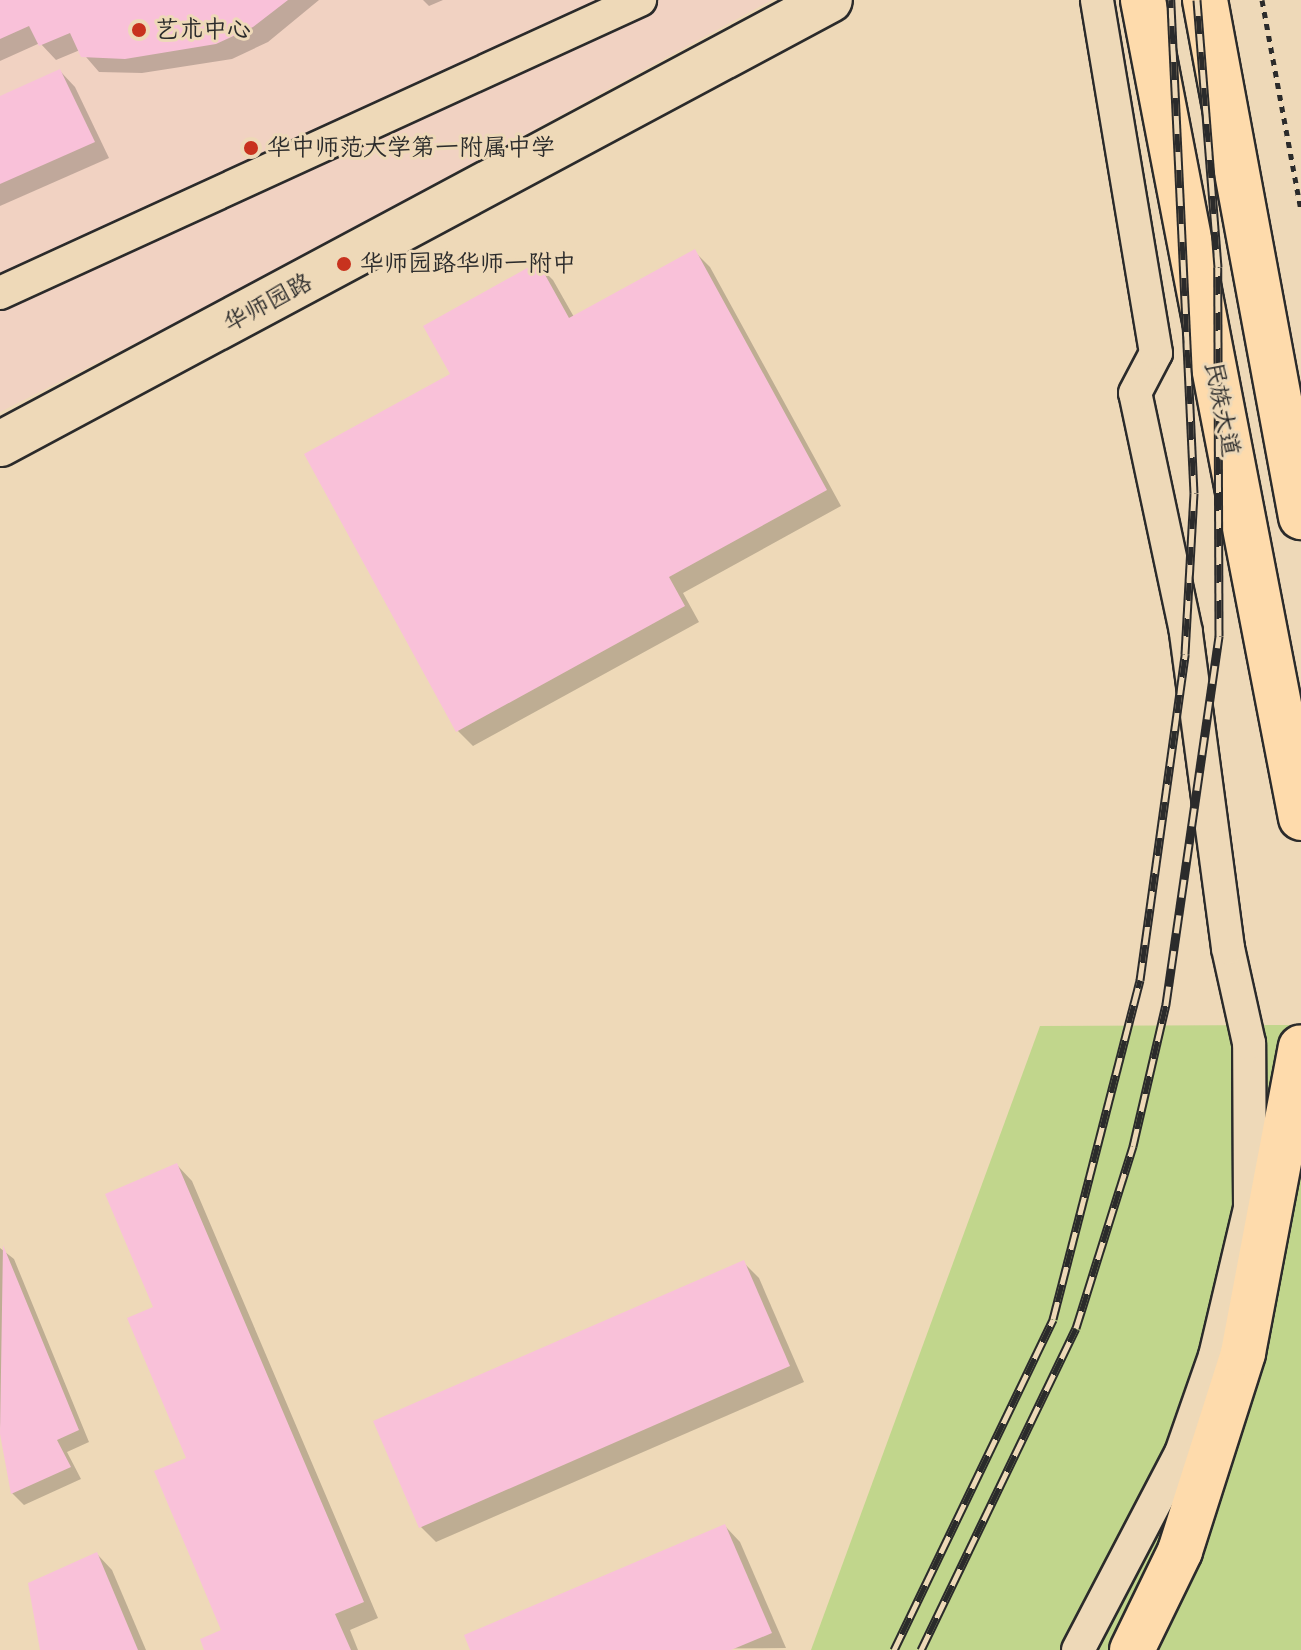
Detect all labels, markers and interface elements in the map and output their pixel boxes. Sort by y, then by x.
place label: 艺术中心 [155,16,251,44]
marker: 艺术中心 [130,21,148,39]
place label: 华中师范大学第一附属中学 [267,134,555,162]
marker: 华中师范大学第一附属中学 [242,139,260,157]
place label: 华师园路华师一附中 [360,250,576,278]
marker: 华师园路华师一附中 [335,255,353,273]
street label: 华师园路 [219,268,317,338]
street label: 民族大道 [1199,359,1245,459]

